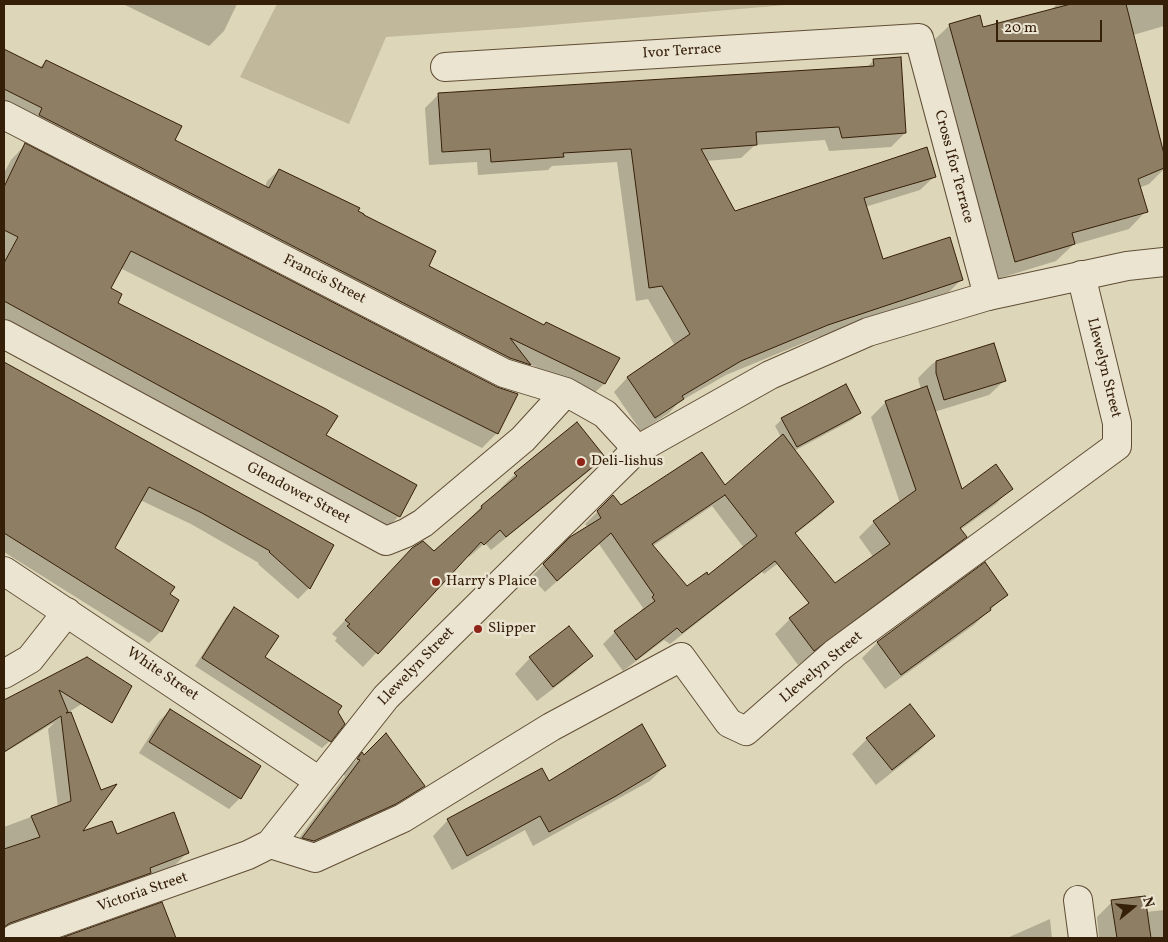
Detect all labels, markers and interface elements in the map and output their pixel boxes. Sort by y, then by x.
scale bar [998,10,1104,42]
text: 20 m [1004,18,1037,39]
street label: Ivor Terrace [642,40,722,64]
street label: Cross Ifor Terrace [929,109,977,225]
street label: Francis Street [280,251,368,309]
street label: Llewelyn Street [1082,316,1124,420]
place label: Deli-lishus [591,453,663,471]
marker: Deli-lishus [575,456,587,468]
street label: Glendower Street [243,459,353,529]
place label: Harry's Plaice [446,573,537,591]
marker: Harry's Plaice [430,576,442,588]
place label: Slipper [488,620,536,638]
marker: Slipper [472,623,484,635]
street label: Llewelyn Street [375,624,459,710]
street label: Llewelyn Street [777,628,867,708]
street label: White Street [123,644,201,706]
street label: Victoria Street [95,869,191,917]
north arrow [1108,882,1158,932]
text: N [1137,895,1158,910]

